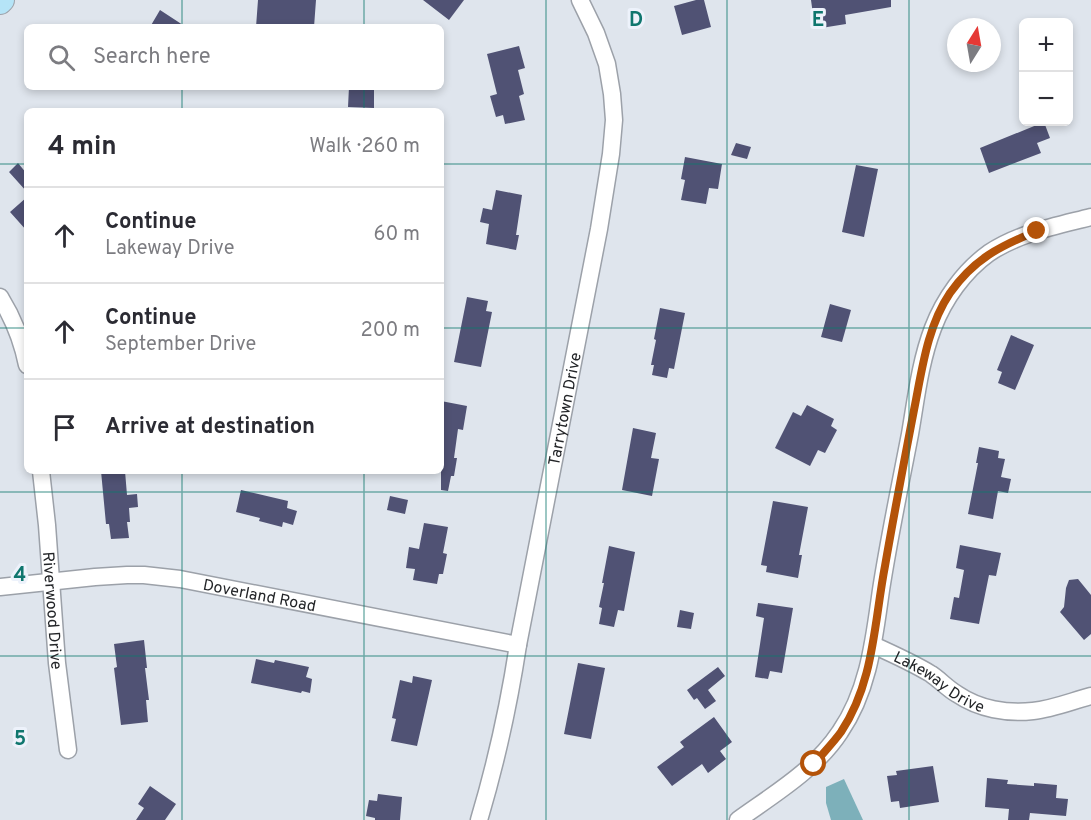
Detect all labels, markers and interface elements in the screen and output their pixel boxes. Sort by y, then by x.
text: D [629,8,643,34]
text: E [812,8,824,34]
north arrow [947,18,1001,72]
map controls [1019,18,1073,126]
button: + [1019,18,1073,72]
search box [24,24,444,90]
icon: search [45,41,78,74]
text: Search here [93,44,211,71]
button: − [1019,72,1073,126]
text: 4 min [48,131,117,164]
text: Walk · 260 m [309,134,420,160]
text: Continue [105,209,196,236]
route end [1023,217,1049,243]
icon: ahead [48,219,81,252]
text: 60 m [374,222,420,248]
text: Lakeway Drive [105,236,235,262]
text: Continue [105,305,196,332]
icon: ahead [48,315,81,348]
text: 200 m [361,318,420,344]
text: September Drive [105,332,256,358]
street label: Tarrytown Drive [545,351,587,468]
icon: arrive [48,411,81,444]
text: Arrive at destination [105,414,315,441]
street label: Riverwood Drive [37,551,66,671]
text: 4 [14,563,26,589]
street label: Doverland Road [201,576,317,617]
street label: Lakeway Drive [890,648,987,718]
text: 5 [14,727,26,753]
route start [800,750,826,776]

